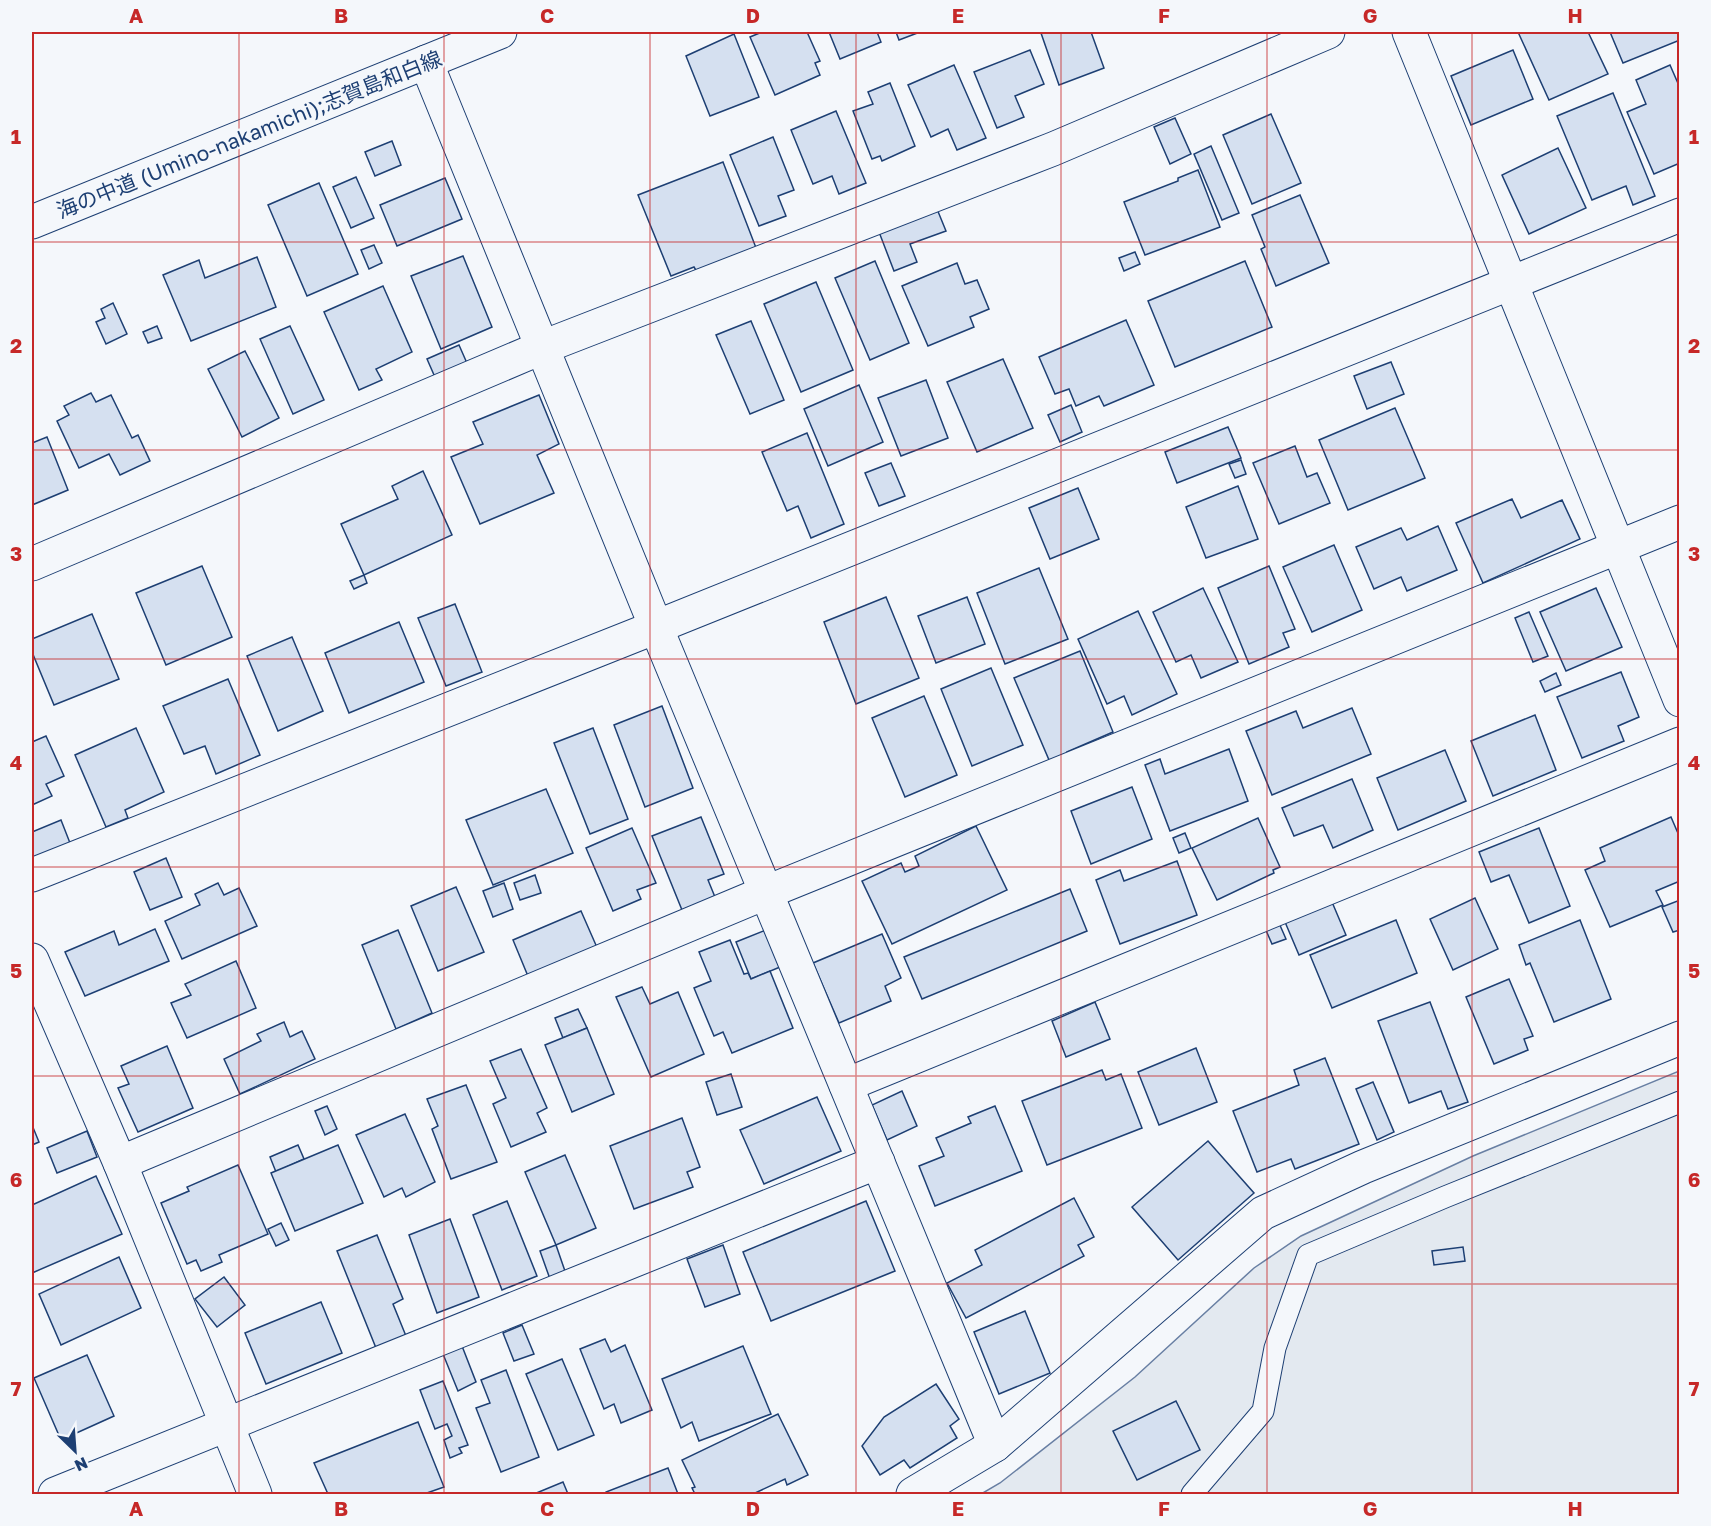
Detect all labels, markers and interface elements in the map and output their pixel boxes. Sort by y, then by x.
text: A [129,3,143,27]
text: B [334,3,348,27]
text: C [540,3,554,27]
text: D [746,3,760,27]
text: E [952,3,964,27]
text: F [1158,3,1170,27]
text: G [1363,3,1377,27]
text: H [1567,3,1583,27]
street label: 海の中道 (Umino-nakamichi);志賀島和白線 [53,45,445,223]
text: 1 [11,124,21,148]
text: 1 [1689,124,1699,148]
text: 2 [10,333,22,357]
text: 2 [1688,333,1700,357]
text: 3 [10,541,22,565]
text: 3 [1688,541,1700,565]
text: 4 [10,750,22,774]
text: 4 [1688,750,1700,774]
text: 5 [10,958,22,982]
text: 5 [1688,958,1700,982]
text: 6 [10,1167,22,1191]
text: 6 [1688,1167,1700,1191]
text: 7 [11,1376,22,1400]
text: 7 [1689,1376,1700,1400]
north arrow [45,1421,105,1481]
text: N [72,1453,91,1476]
text: A [129,1496,143,1520]
text: B [334,1496,348,1520]
text: C [540,1496,554,1520]
text: D [746,1496,760,1520]
text: E [952,1496,964,1520]
text: F [1158,1496,1170,1520]
text: G [1363,1496,1377,1520]
text: H [1567,1496,1583,1520]

